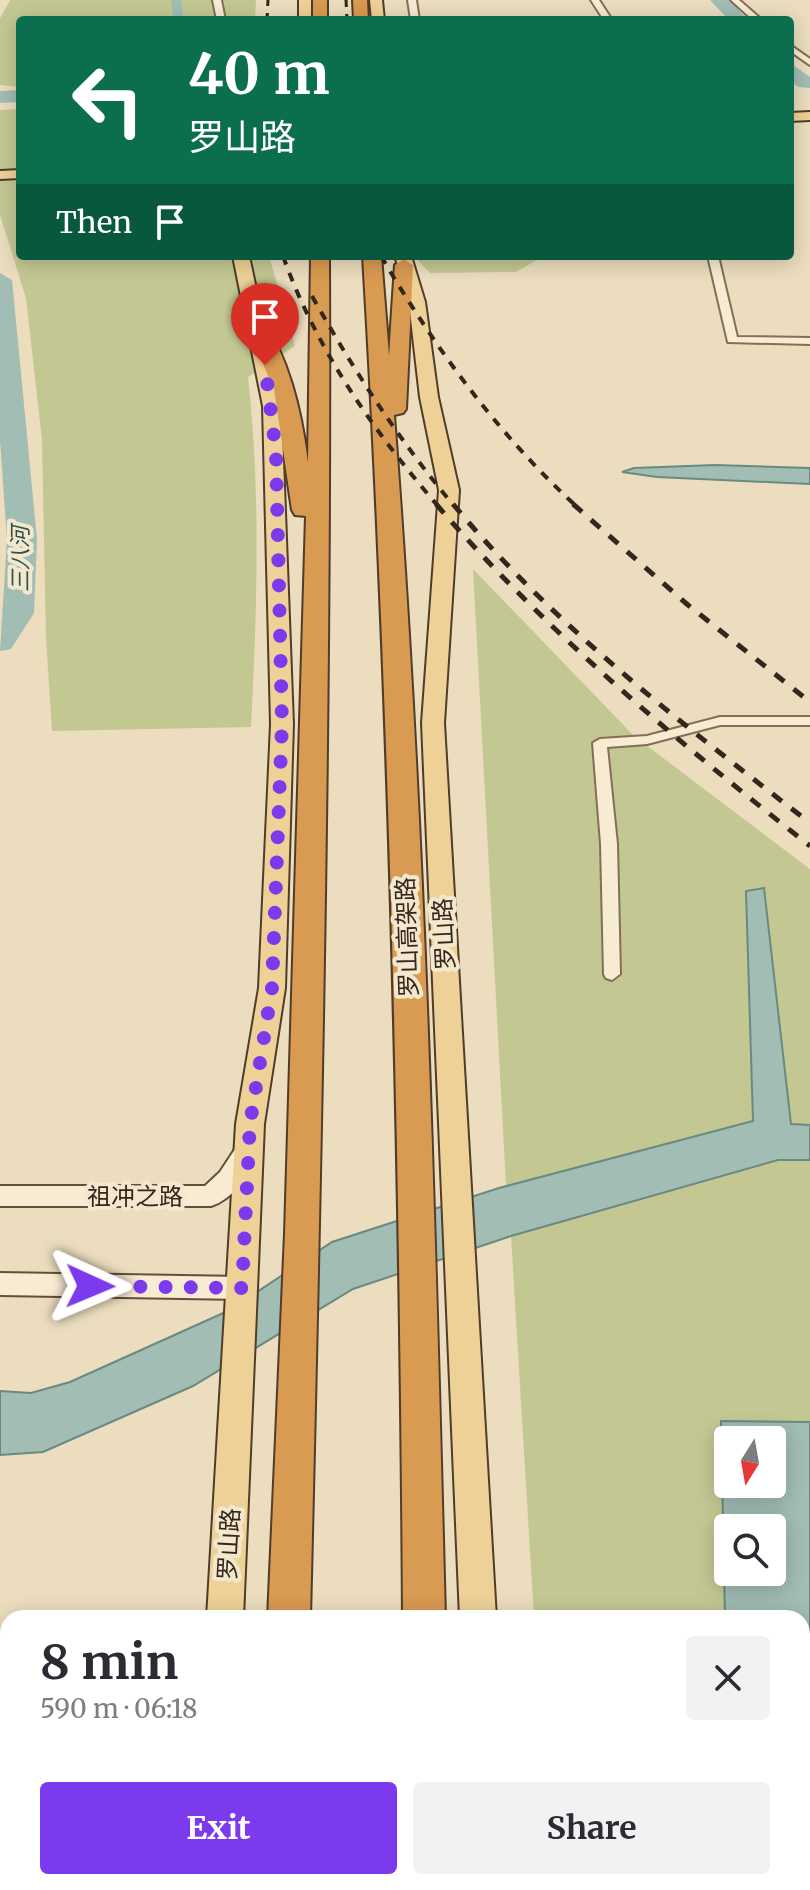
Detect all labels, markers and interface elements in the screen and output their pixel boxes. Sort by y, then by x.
text: 40 m [188,39,330,109]
icon: left [56,48,160,152]
text: 罗山路 [188,115,296,160]
icon: arrive [148,200,192,244]
text: Then [56,203,132,241]
pin [231,283,299,365]
icon: arrive [243,295,287,339]
water label: 三八河 [6,522,34,592]
street label: 罗山高架路 [389,876,425,998]
street label: 罗山路 [427,897,461,971]
street label: 祖冲之路 [87,1181,183,1212]
position arrow [48,1244,132,1328]
north arrow [714,1426,786,1498]
map controls [714,1426,786,1586]
street label: 罗山路 [212,1507,246,1581]
button: search [714,1514,786,1586]
text: 8 min [40,1632,178,1692]
button: close [686,1636,770,1720]
text: 590 m · 06:18 [40,1692,198,1725]
button: Exit [40,1782,397,1874]
button: Share [413,1782,770,1874]

